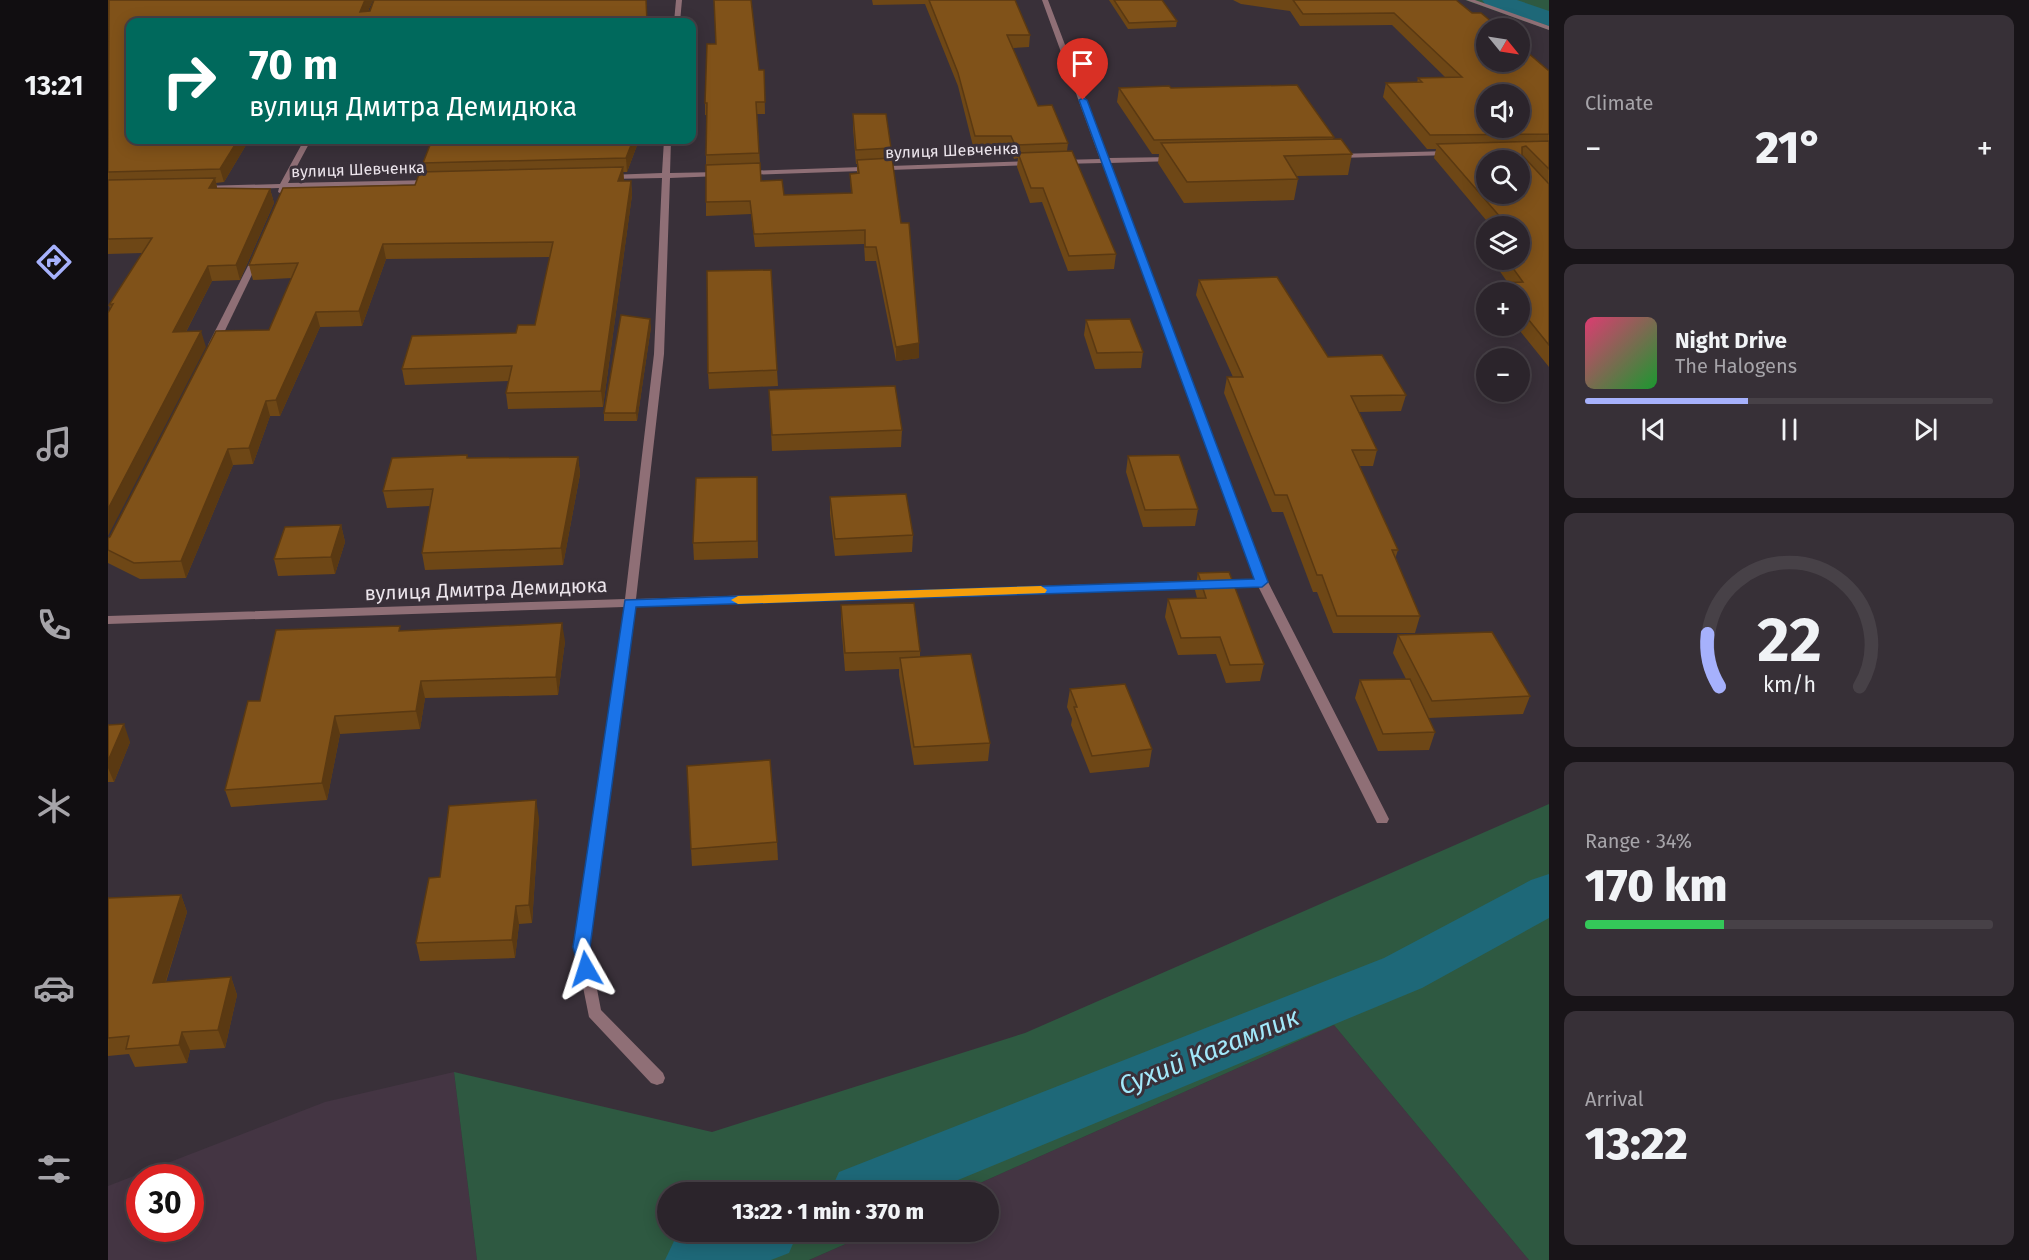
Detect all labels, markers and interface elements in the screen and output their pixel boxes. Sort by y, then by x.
north arrow [1476,18,1530,72]
map controls [1476,18,1530,402]
pin [1057,38,1108,100]
text: 70 m [249,40,338,90]
icon: right [150,42,228,120]
icon: arrive [1066,47,1099,80]
text: 13:21 [25,70,83,102]
button: sound [1476,84,1530,138]
text: вулиця Дмитра Демидюка [249,91,577,123]
text: Climate [1585,91,1653,115]
text: 21° [1755,121,1823,175]
text: − [1585,129,1602,169]
text: + [1977,129,1993,169]
street label: вулиця Шевченка [885,139,1019,162]
button: search [1476,150,1530,204]
street label: вулиця Шевченка [291,158,425,181]
button: layers [1476,216,1530,270]
icon: directions [33,241,75,283]
button: + [1476,282,1530,336]
text: Night Drive [1675,327,1787,354]
button: − [1476,348,1530,402]
text: The Halogens [1675,354,1797,378]
icon: previous [1637,413,1670,446]
icon: pause [1773,413,1806,446]
icon: next [1909,413,1942,446]
icon: music [33,423,75,465]
street label: вулиця Дмитра Демидюка [364,573,608,605]
text: 22 [1757,603,1821,678]
icon: phone [33,604,75,646]
text: km/h [1762,672,1816,698]
icon: climate [33,785,75,827]
text: Range · 34% [1585,829,1692,853]
text: 170 km [1585,859,1727,913]
position arrow [554,937,618,1001]
icon: car [33,967,75,1009]
water label: Сухий Кагамлик [1114,1001,1304,1102]
text: Arrival [1585,1087,1644,1111]
text: 13:22 [1585,1117,1688,1171]
icon: filters [33,1148,75,1190]
speed limit sign: 30 [126,1164,204,1242]
text: 13:22 · 1 min · 370 m [732,1198,924,1225]

